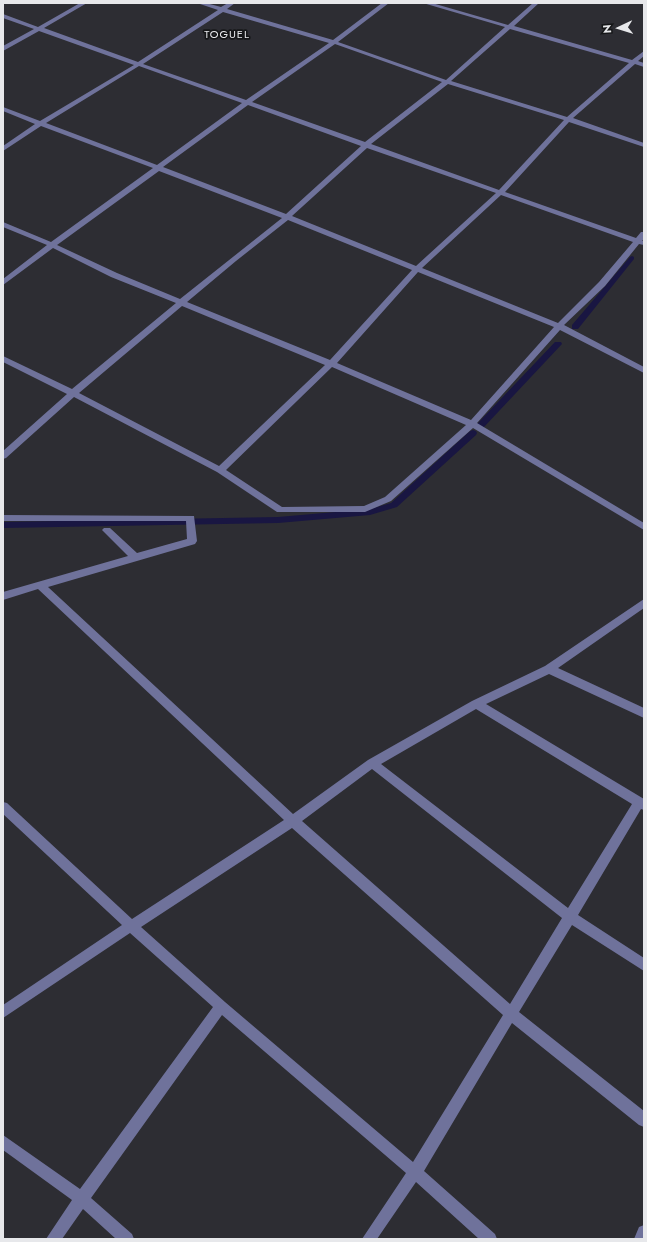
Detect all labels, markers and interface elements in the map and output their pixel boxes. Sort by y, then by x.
north arrow [599,8,639,48]
text: N [599,24,615,34]
district label: TOGUEL [204,28,250,42]

